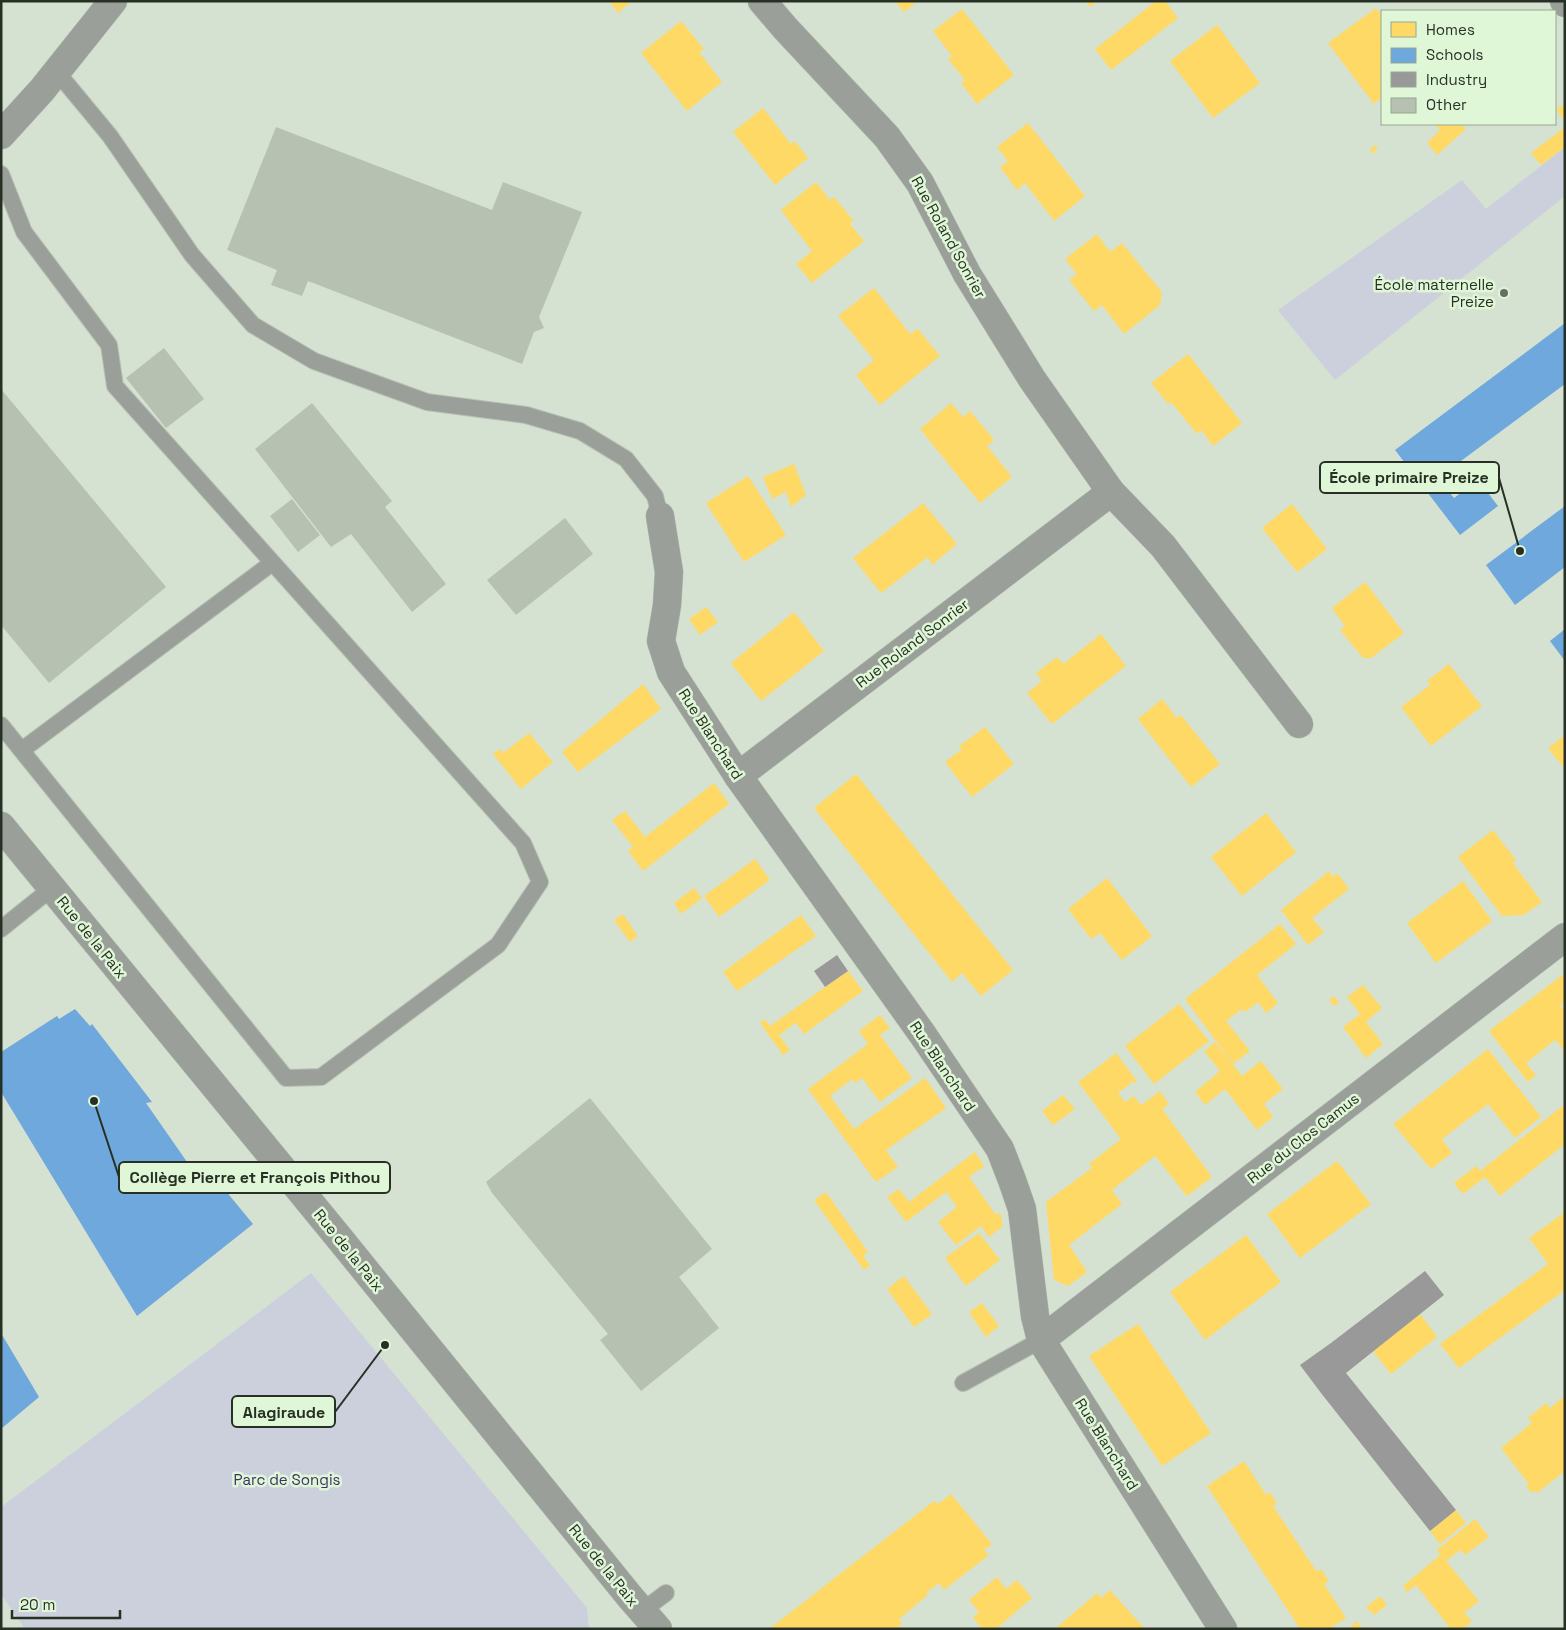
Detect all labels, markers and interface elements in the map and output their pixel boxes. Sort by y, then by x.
legend [1381,10,1556,125]
text: Homes [1426,20,1475,39]
text: Schools [1426,45,1484,64]
text: Industry [1426,70,1487,89]
text: Other [1426,95,1467,114]
street label: Rue Roland Sonrier [908,173,991,302]
place label: École maternelle Preize [1374,275,1494,311]
marker: École maternelle Preize [1498,287,1510,299]
callout: École primaire Preize [1320,462,1499,493]
text: École primaire Preize [1329,467,1489,488]
street label: Rue Roland Sonrier [852,594,973,692]
street label: Rue Blanchard [675,685,747,783]
street label: Rue de la Paix [53,892,131,982]
street label: Rue Blanchard [906,1017,980,1115]
street label: Rue du Clos Camus [1243,1088,1363,1188]
callout: Collège Pierre et François Pithou [119,1162,390,1193]
text: Collège Pierre et François Pithou [130,1167,380,1188]
street label: Rue de la Paix [310,1205,388,1295]
street label: Rue Blanchard [1071,1395,1143,1493]
callout: Alagiraude [232,1396,335,1427]
text: Alagiraude [243,1402,325,1423]
park label: Parc de Songis [234,1470,341,1489]
street label: Rue de la Paix [565,1520,643,1610]
scale bar [12,1588,120,1620]
text: 20 m [20,1595,55,1614]

